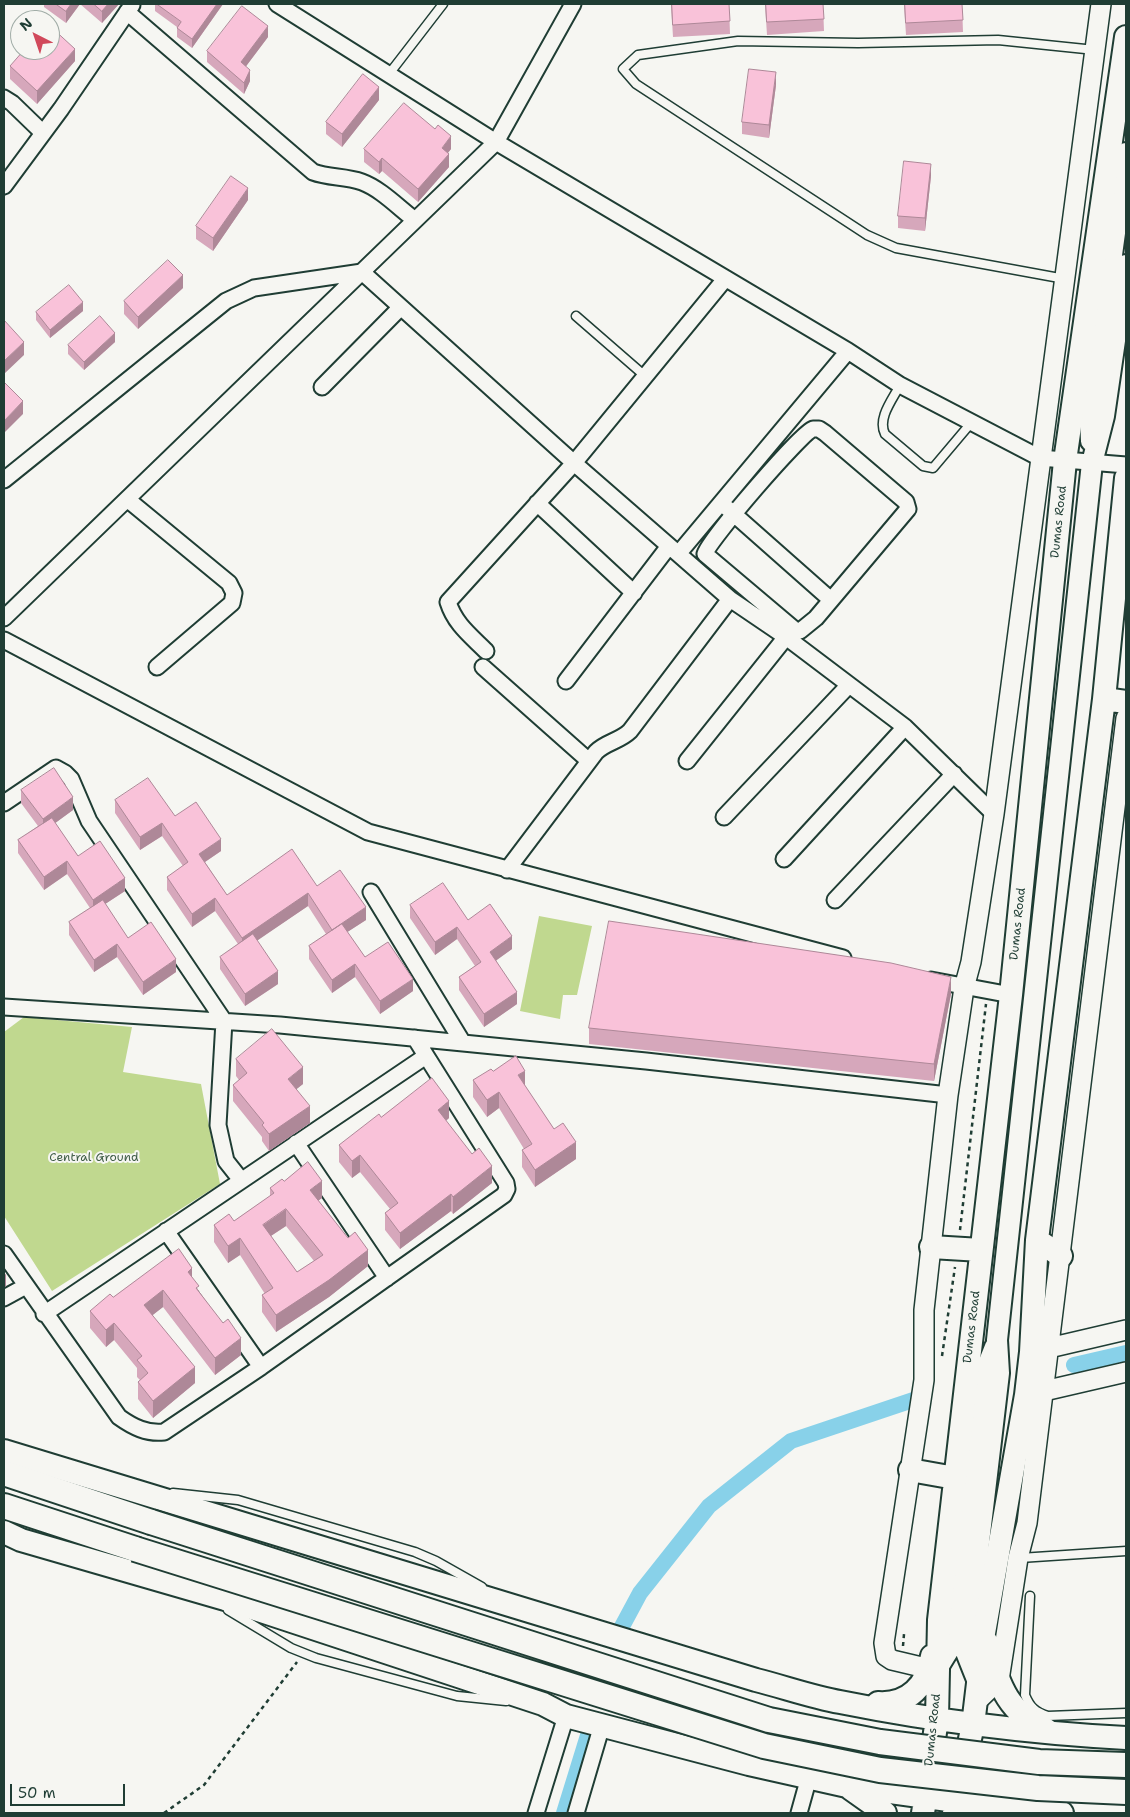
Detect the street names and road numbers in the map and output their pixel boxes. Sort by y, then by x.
street label: Dumas Road [1048,485,1070,559]
street label: Dumas Road [1007,887,1029,961]
street label: Dumas Road [960,1290,984,1364]
street label: Dumas Road [922,1693,944,1767]

